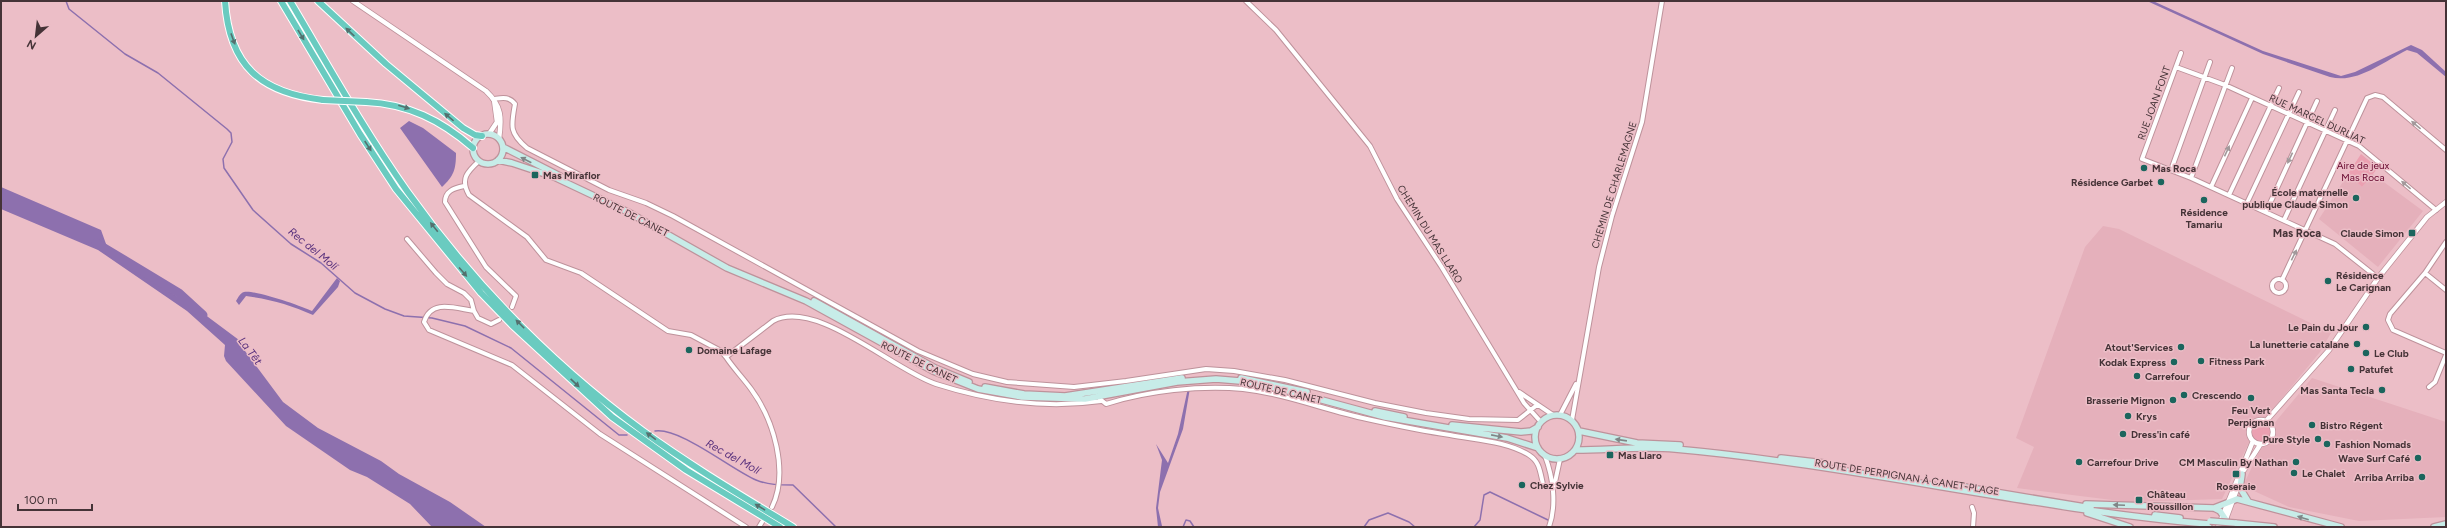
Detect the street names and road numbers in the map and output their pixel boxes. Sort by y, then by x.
street label: RUE JOAN FONT [2135,64,2174,142]
street label: RUE MARCEL DURLIAT [2267,91,2367,147]
street label: CHEMIN DE CHARLEMAGNE [1588,120,1640,250]
street label: CHEMIN DU MAS LLARO [1394,182,1466,286]
street label: ROUTE DE CANET [591,190,672,240]
street label: ROUTE DE CANET [879,338,960,386]
street label: ROUTE DE CANET [1239,375,1324,407]
street label: ROUTE DE PERPIGNAN À CANET-PLAGE [1814,456,2000,498]

